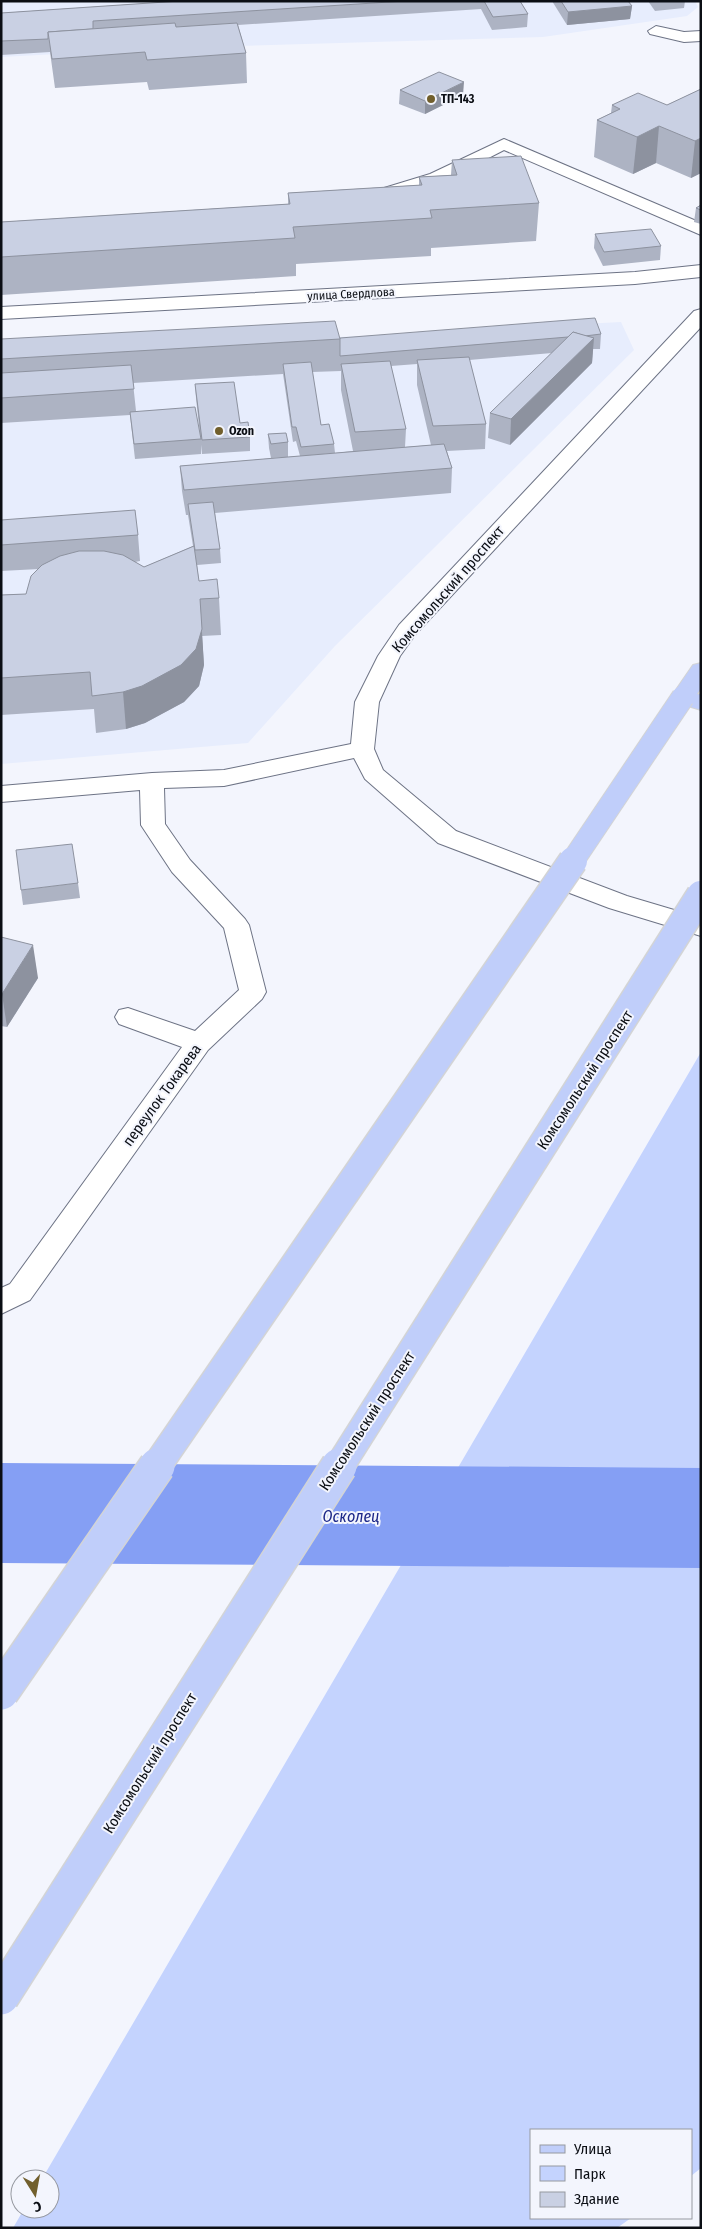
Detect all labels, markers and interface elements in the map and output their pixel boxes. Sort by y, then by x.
place label: ТП-143 [441,92,475,106]
marker: ТП-143 [425,93,437,105]
street label: улица Свердлова [307,285,395,303]
place label: Ozon [229,424,254,438]
marker: Ozon [213,425,225,437]
street label: Комсомольский проспект [388,521,509,656]
street label: Комсомольский проспект [533,1006,637,1153]
street label: переулок Токарева [119,1040,205,1150]
street label: Комсомольский проспект [315,1347,419,1494]
water label: Осколец [323,1507,379,1526]
street label: Комсомольский проспект [99,1689,201,1837]
legend [530,2129,692,2219]
text: Улица [573,2140,612,2158]
text: Парк [574,2165,605,2183]
north arrow [10,2169,60,2219]
text: Здание [574,2190,620,2208]
text: С [32,2197,43,2215]

